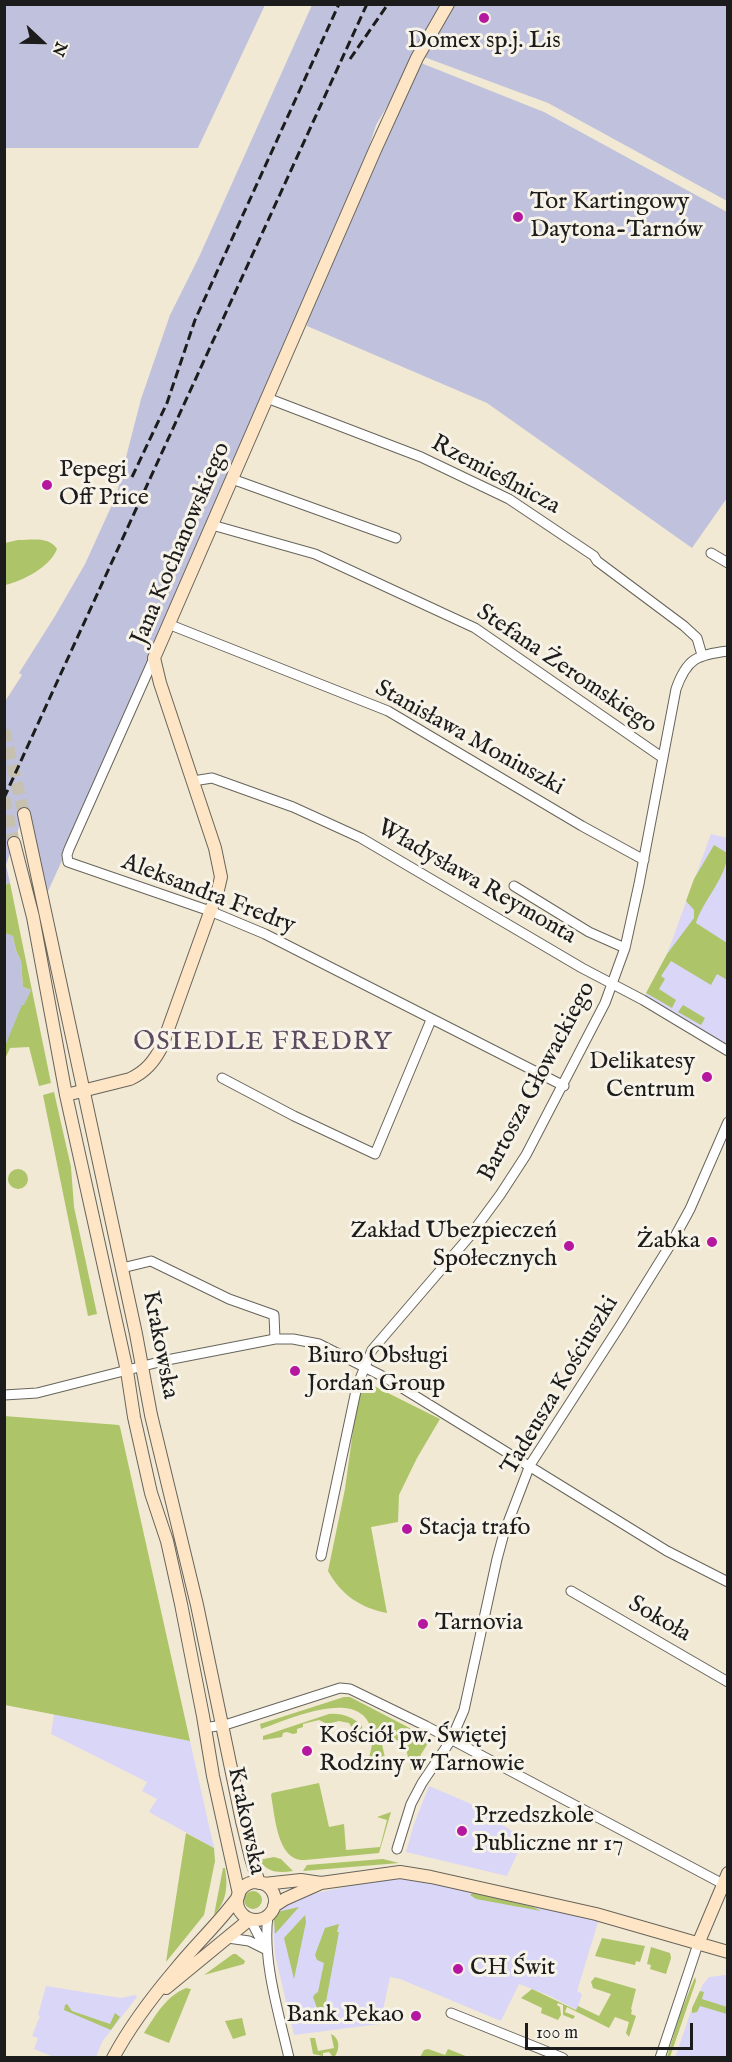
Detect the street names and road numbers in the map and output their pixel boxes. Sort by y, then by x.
street label: Rzemieślnicza [426,430,564,522]
street label: Jana Kochanowskiego [126,438,238,650]
street label: Stefana Żeromskiego [470,599,662,741]
street label: Stanisława Moniuszki [369,675,569,803]
street label: Władysława Reymonta [371,814,581,952]
street label: Aleksandra Fredry [117,849,299,941]
street label: Bartosza Głowackiego [473,977,603,1187]
street label: Krakowska [134,1289,184,1401]
street label: Tadeusza Kościuszki [496,1291,626,1481]
street label: Sokoła [623,1591,695,1649]
street label: Krakowska [220,1765,270,1877]

